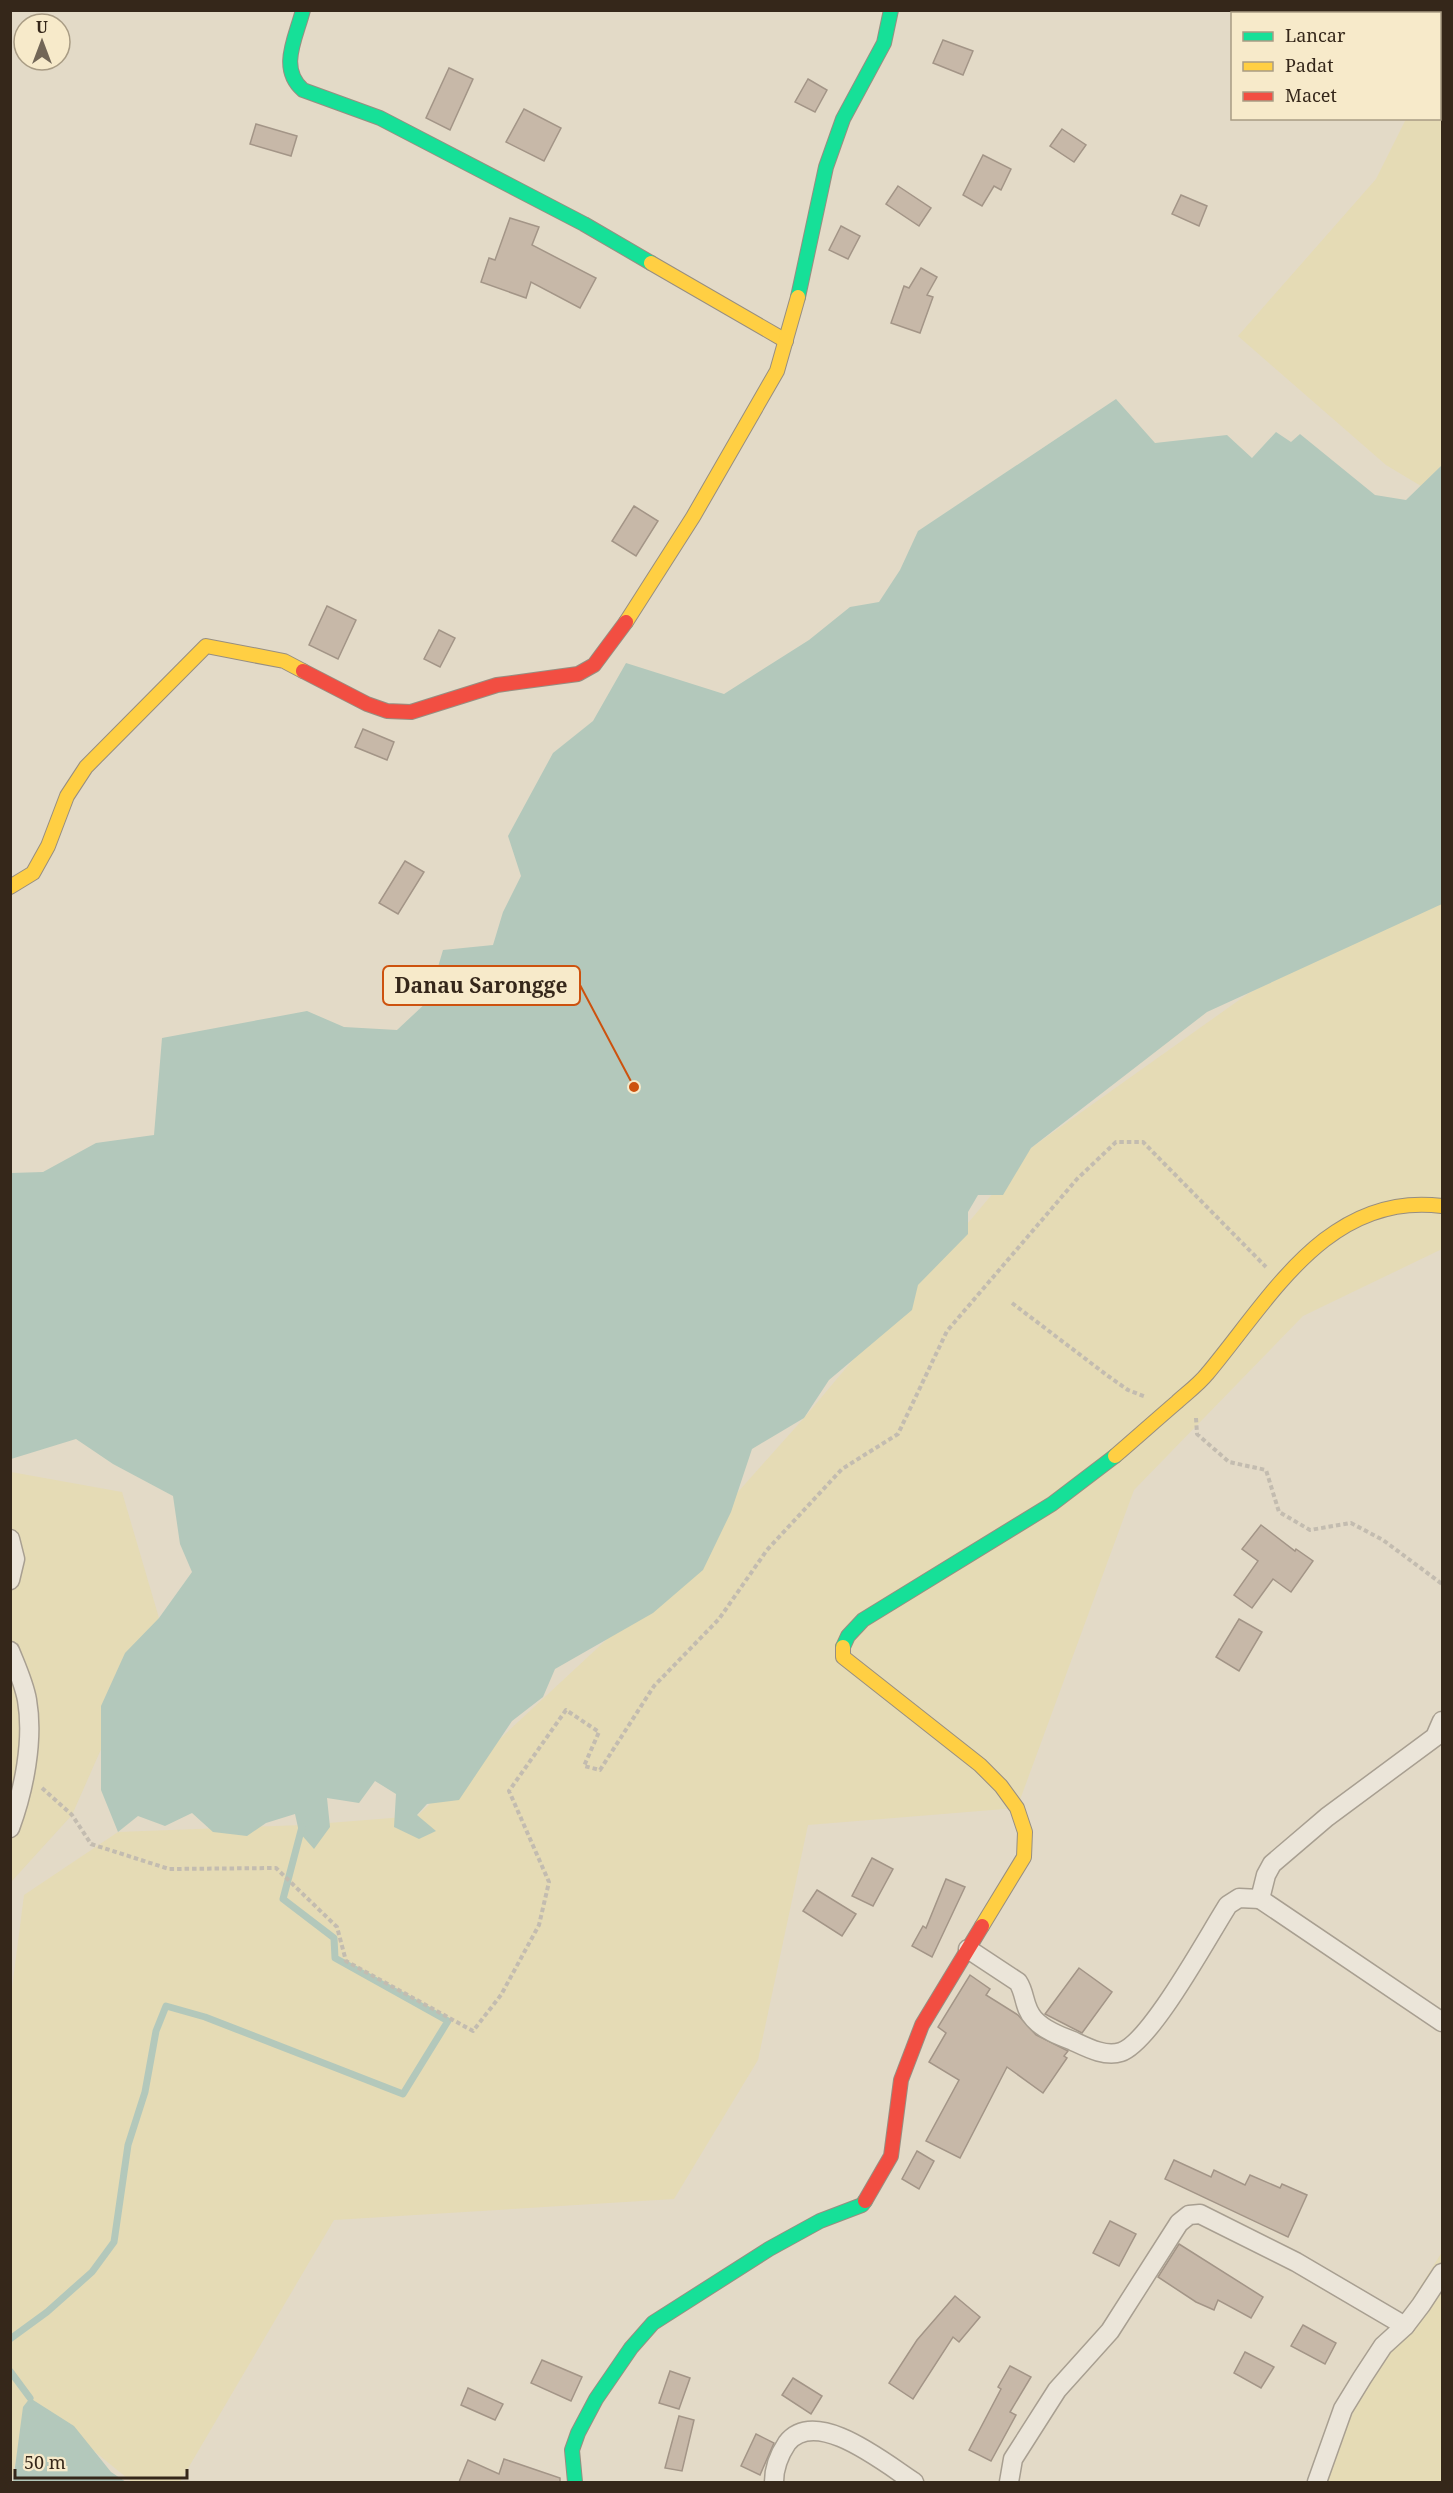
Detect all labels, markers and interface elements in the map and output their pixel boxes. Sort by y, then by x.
north arrow [12,12,72,72]
legend [1231,12,1441,120]
text: U [36,16,48,38]
text: Lancar [1285,23,1346,47]
text: Padat [1285,53,1334,77]
text: Macet [1285,83,1337,107]
callout: Danau Sarongge [383,966,580,1005]
text: Danau Sarongge [395,971,567,999]
scale bar [15,2442,188,2480]
text: 50 m [24,2450,66,2474]

